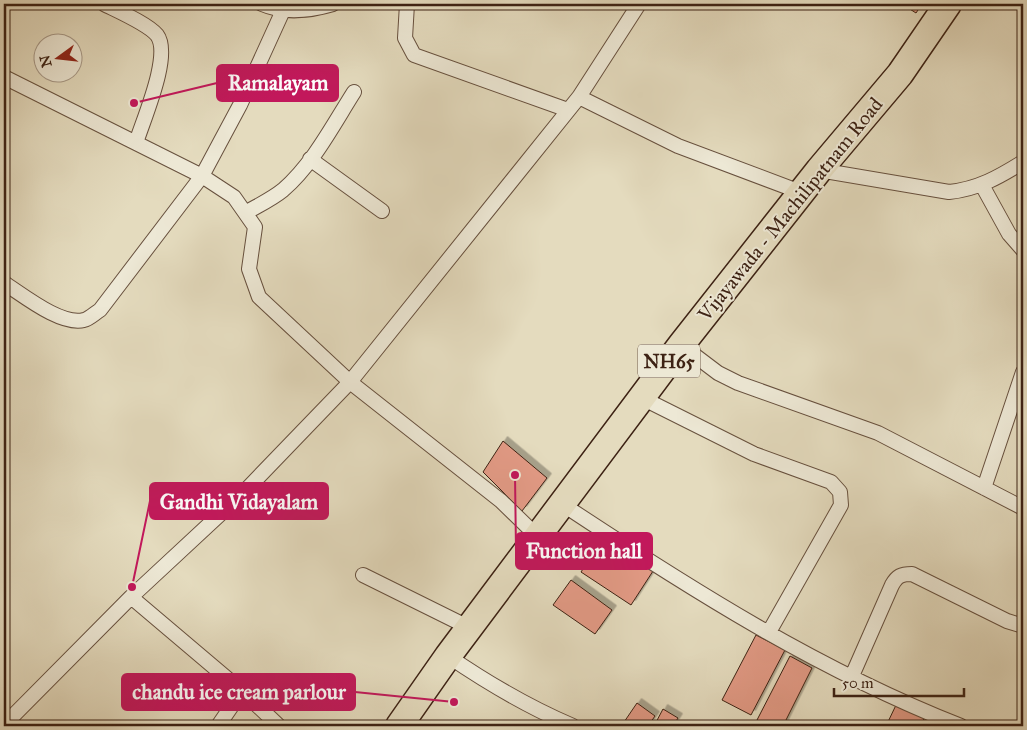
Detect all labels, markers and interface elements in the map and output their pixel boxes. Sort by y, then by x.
north arrow [32,32,82,82]
text: N [36,53,56,69]
callout: Ramalayam [217,65,338,101]
text: Ramalayam [228,70,329,96]
street label: Vijayawada - Machilipatnam Road [692,92,888,326]
road number: NH65 [638,344,700,378]
callout: Gandhi Vidayalam [150,483,328,519]
text: Gandhi Vidayalam [160,489,319,515]
callout: Function hall [516,533,652,569]
text: Function hall [526,538,644,564]
scale bar [834,665,964,697]
callout: chandu ice cream parlour [122,674,355,710]
text: 50 m [842,674,874,692]
text: chandu ice cream parlour [132,679,347,705]

